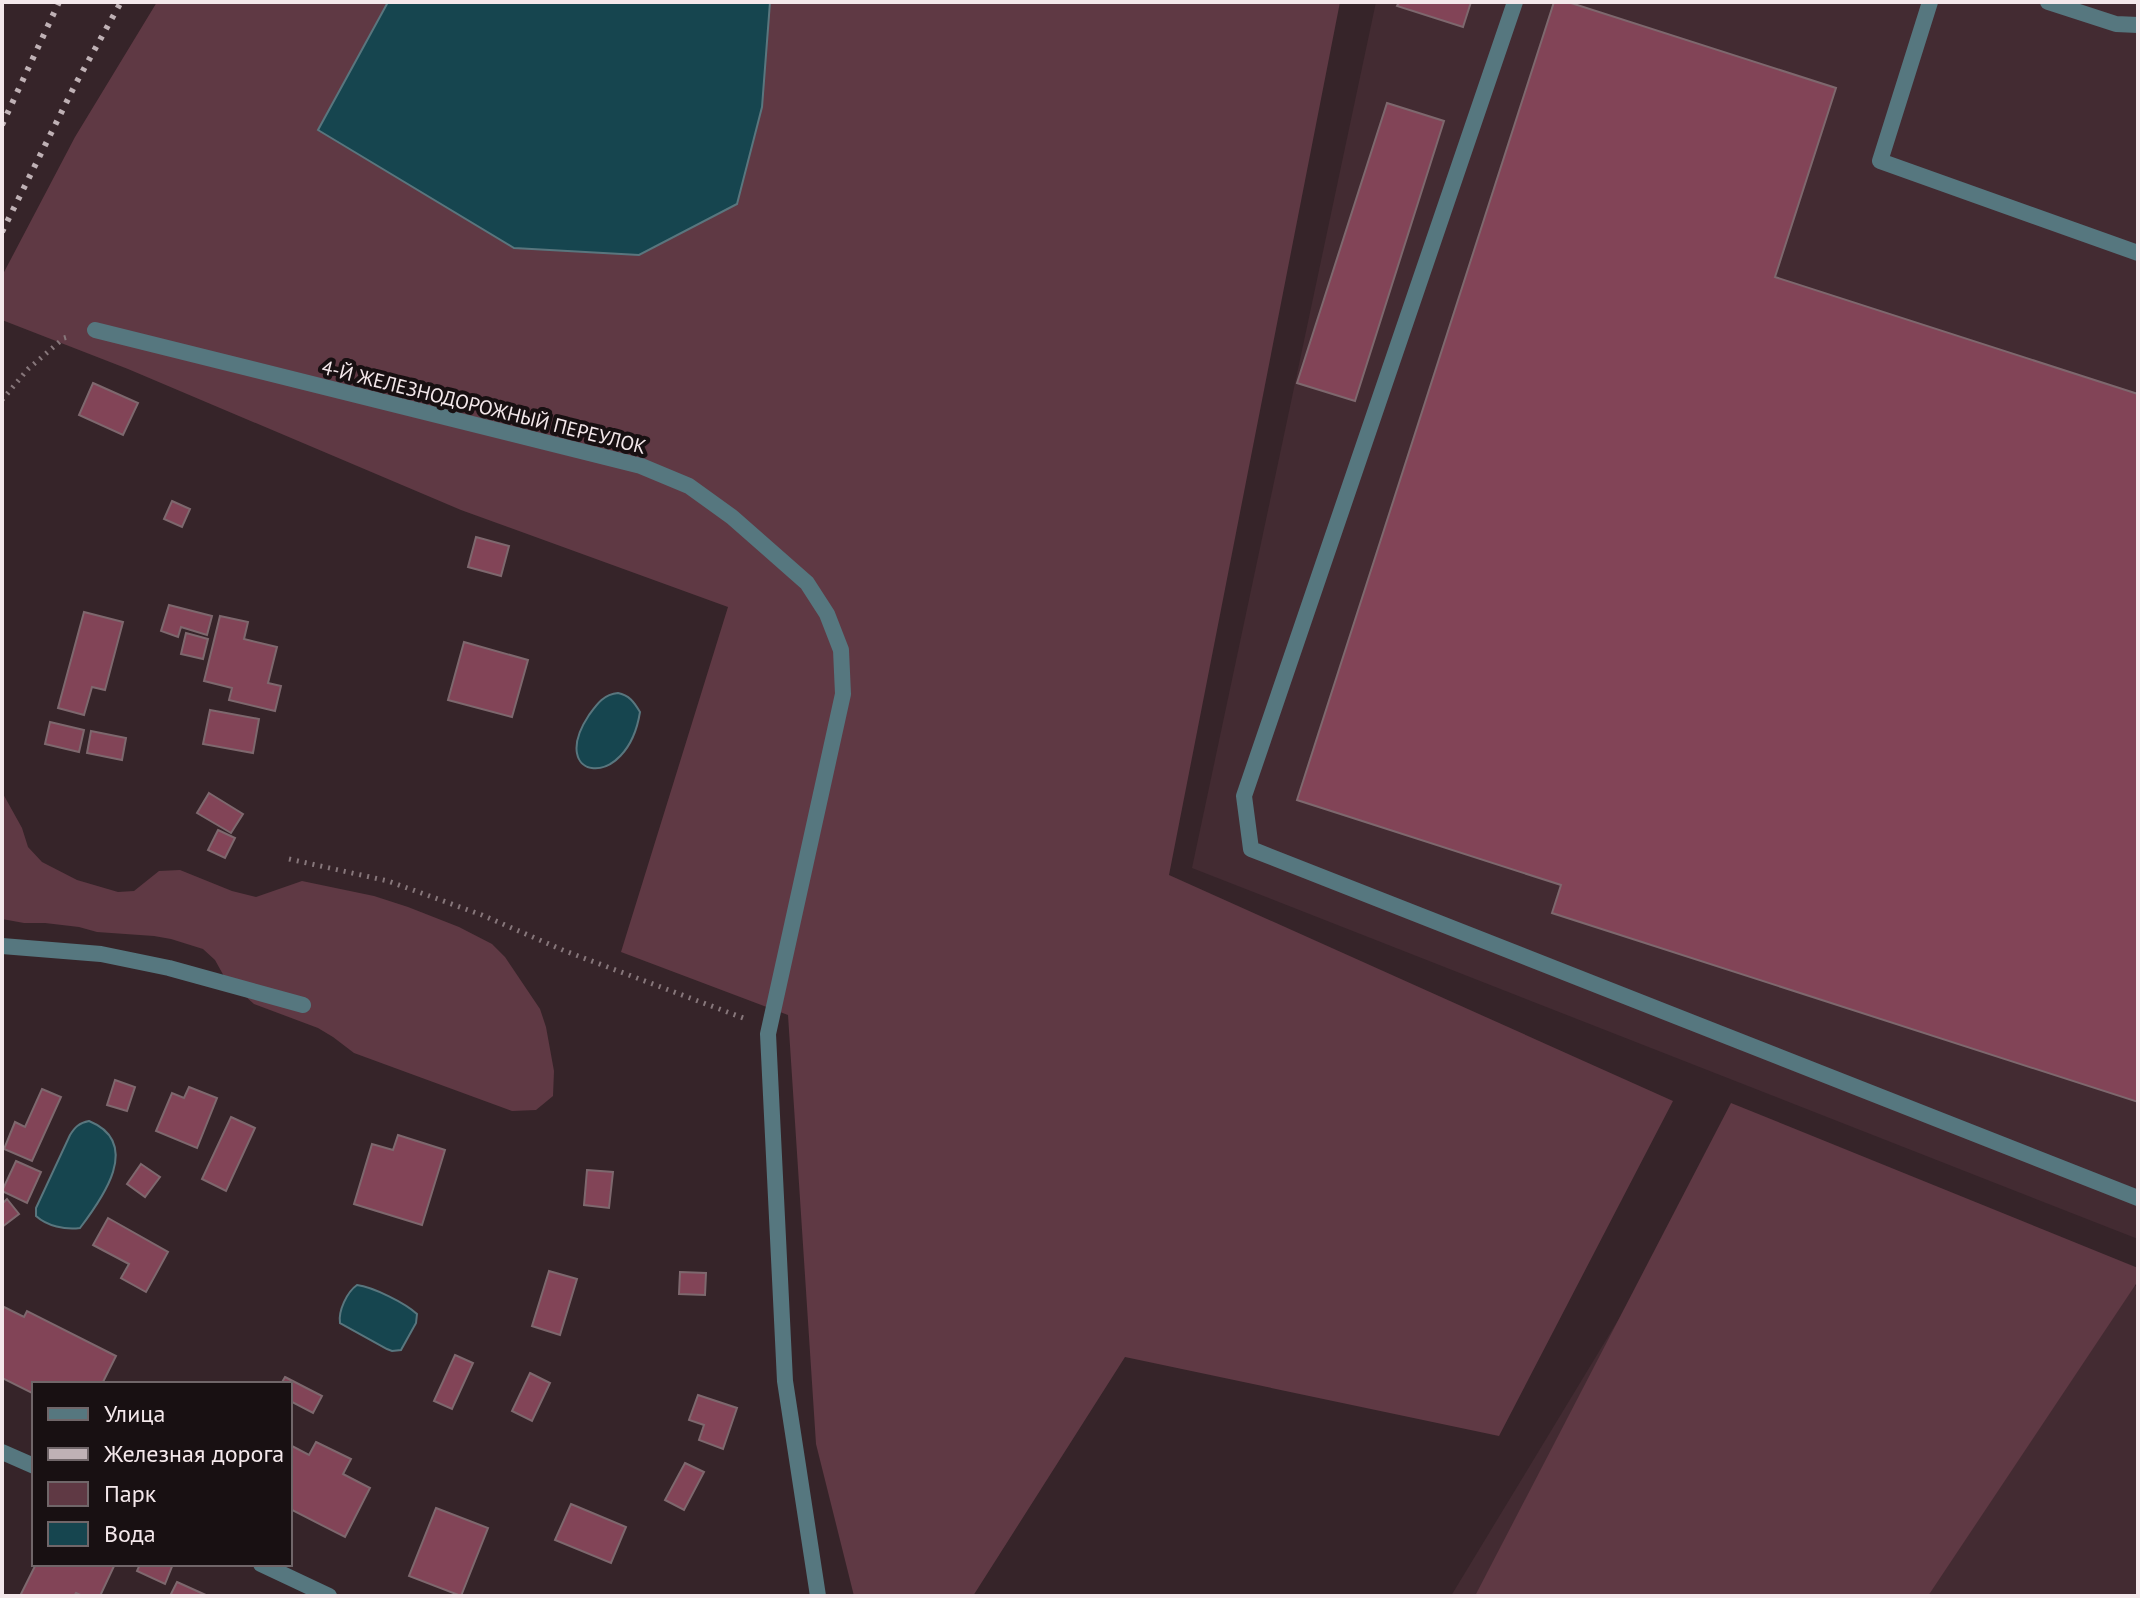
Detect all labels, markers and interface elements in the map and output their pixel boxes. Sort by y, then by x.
street label: 4-Й ЖЕЛЕЗНОДОРОЖНЫЙ ПЕРЕУЛОК [319,354,649,460]
legend [32,1382,292,1566]
text: Улица [104,1398,165,1429]
text: Железная дорога [103,1438,284,1469]
text: Парк [104,1478,157,1509]
text: Вода [104,1518,156,1549]

